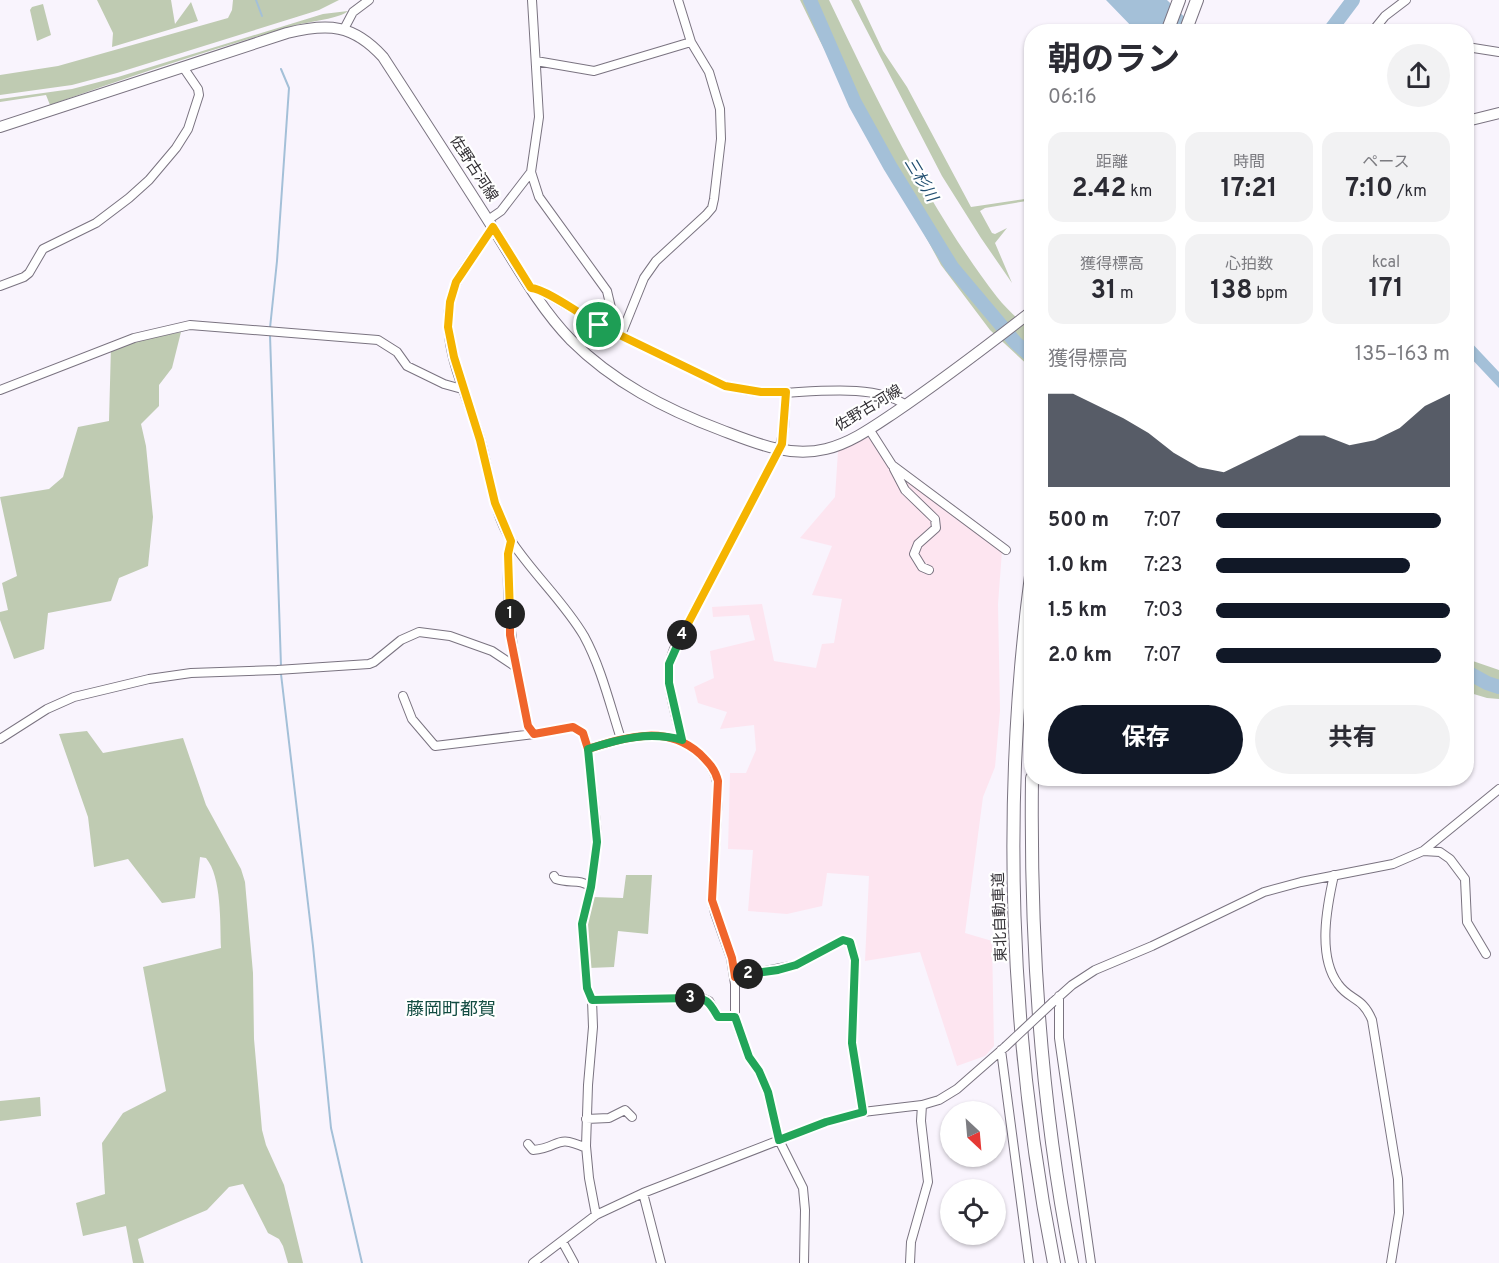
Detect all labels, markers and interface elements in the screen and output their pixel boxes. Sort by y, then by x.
text: 朝のラン [1048,41,1180,83]
button: share [1387,44,1450,107]
text: 06:16 [1048,85,1097,111]
street label: 佐野古河線 [445,132,501,206]
text: 距離 [1096,153,1128,173]
text: 時間 [1233,153,1265,173]
text: ペース [1362,153,1410,173]
water label: 三杉川 [899,154,942,207]
text: 2.42 [1072,173,1126,206]
text: 17:21 [1221,173,1277,206]
text: 7:10 [1345,173,1393,206]
text: km [1126,182,1152,202]
text: /km [1393,182,1427,202]
text: kcal [1372,253,1400,273]
text: 獲得標高 [1080,255,1144,275]
text: 心拍数 [1225,255,1273,275]
text: 171 [1368,273,1404,306]
text: 31 [1090,275,1116,308]
text: 138 [1210,275,1253,308]
text: m [1116,284,1134,304]
text: bpm [1253,284,1288,304]
pin [573,299,624,350]
icon: arrive [582,308,615,341]
text: 135–163 m [1355,342,1450,368]
text: 獲得標高 [1048,347,1128,373]
street label: 佐野古河線 [832,382,906,436]
text: 500 m [1048,508,1109,534]
text: 7:07 [1144,508,1181,534]
text: 1.0 km [1048,553,1108,579]
text: 7:23 [1144,553,1182,579]
text: 1.5 km [1048,598,1107,624]
text: 7:03 [1144,598,1183,624]
pin: 1 [495,599,525,629]
text: 1 [507,604,513,624]
pin: 4 [667,620,697,650]
text: 4 [677,625,687,645]
text: 2.0 km [1048,643,1112,669]
text: 7:07 [1144,643,1181,669]
button: 保存 [1048,705,1243,774]
button: 共有 [1255,705,1450,774]
street label: 東北自動車道 [989,872,1012,962]
pin: 2 [733,959,763,989]
text: 2 [743,964,753,984]
pin: 3 [675,983,705,1013]
text: 3 [685,988,695,1008]
district label: 藤岡町都賀 [406,999,496,1022]
north arrow [940,1101,1006,1167]
map controls [940,1101,1006,1245]
button: locate [940,1179,1006,1245]

